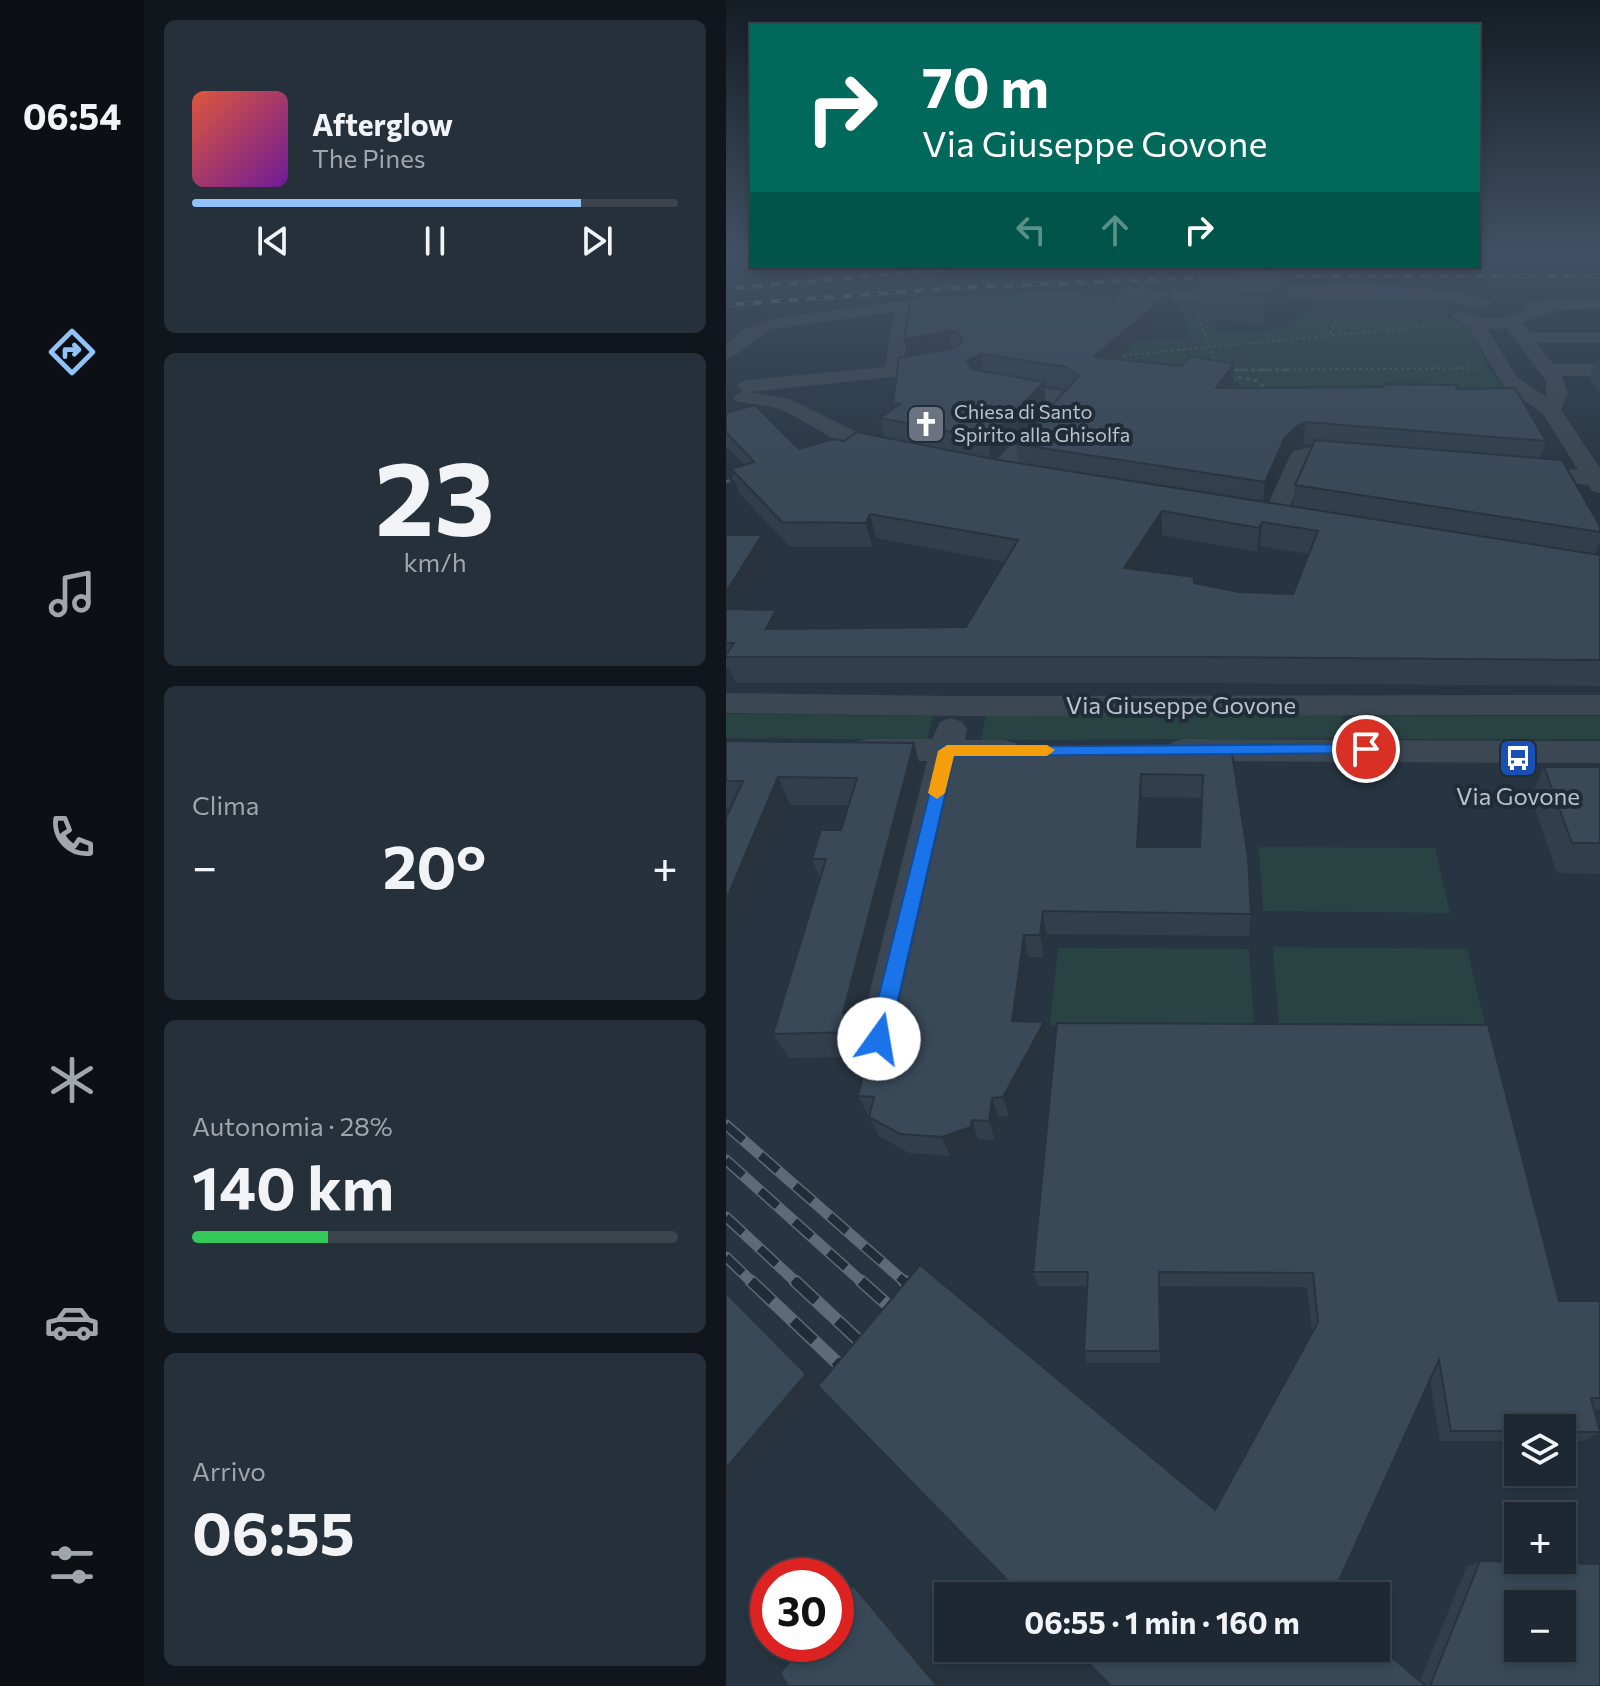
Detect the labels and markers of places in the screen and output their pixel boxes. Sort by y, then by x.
place label: Chiesa di Santo Spirito alla Ghisolfa [954,399,1130,446]
church icon: Chiesa di Santo Spirito alla Ghisolfa [905,403,947,445]
pin [1332,715,1400,783]
bus stop icon: Via Govone [1497,737,1539,779]
place label: Via Govone [1456,781,1580,810]

